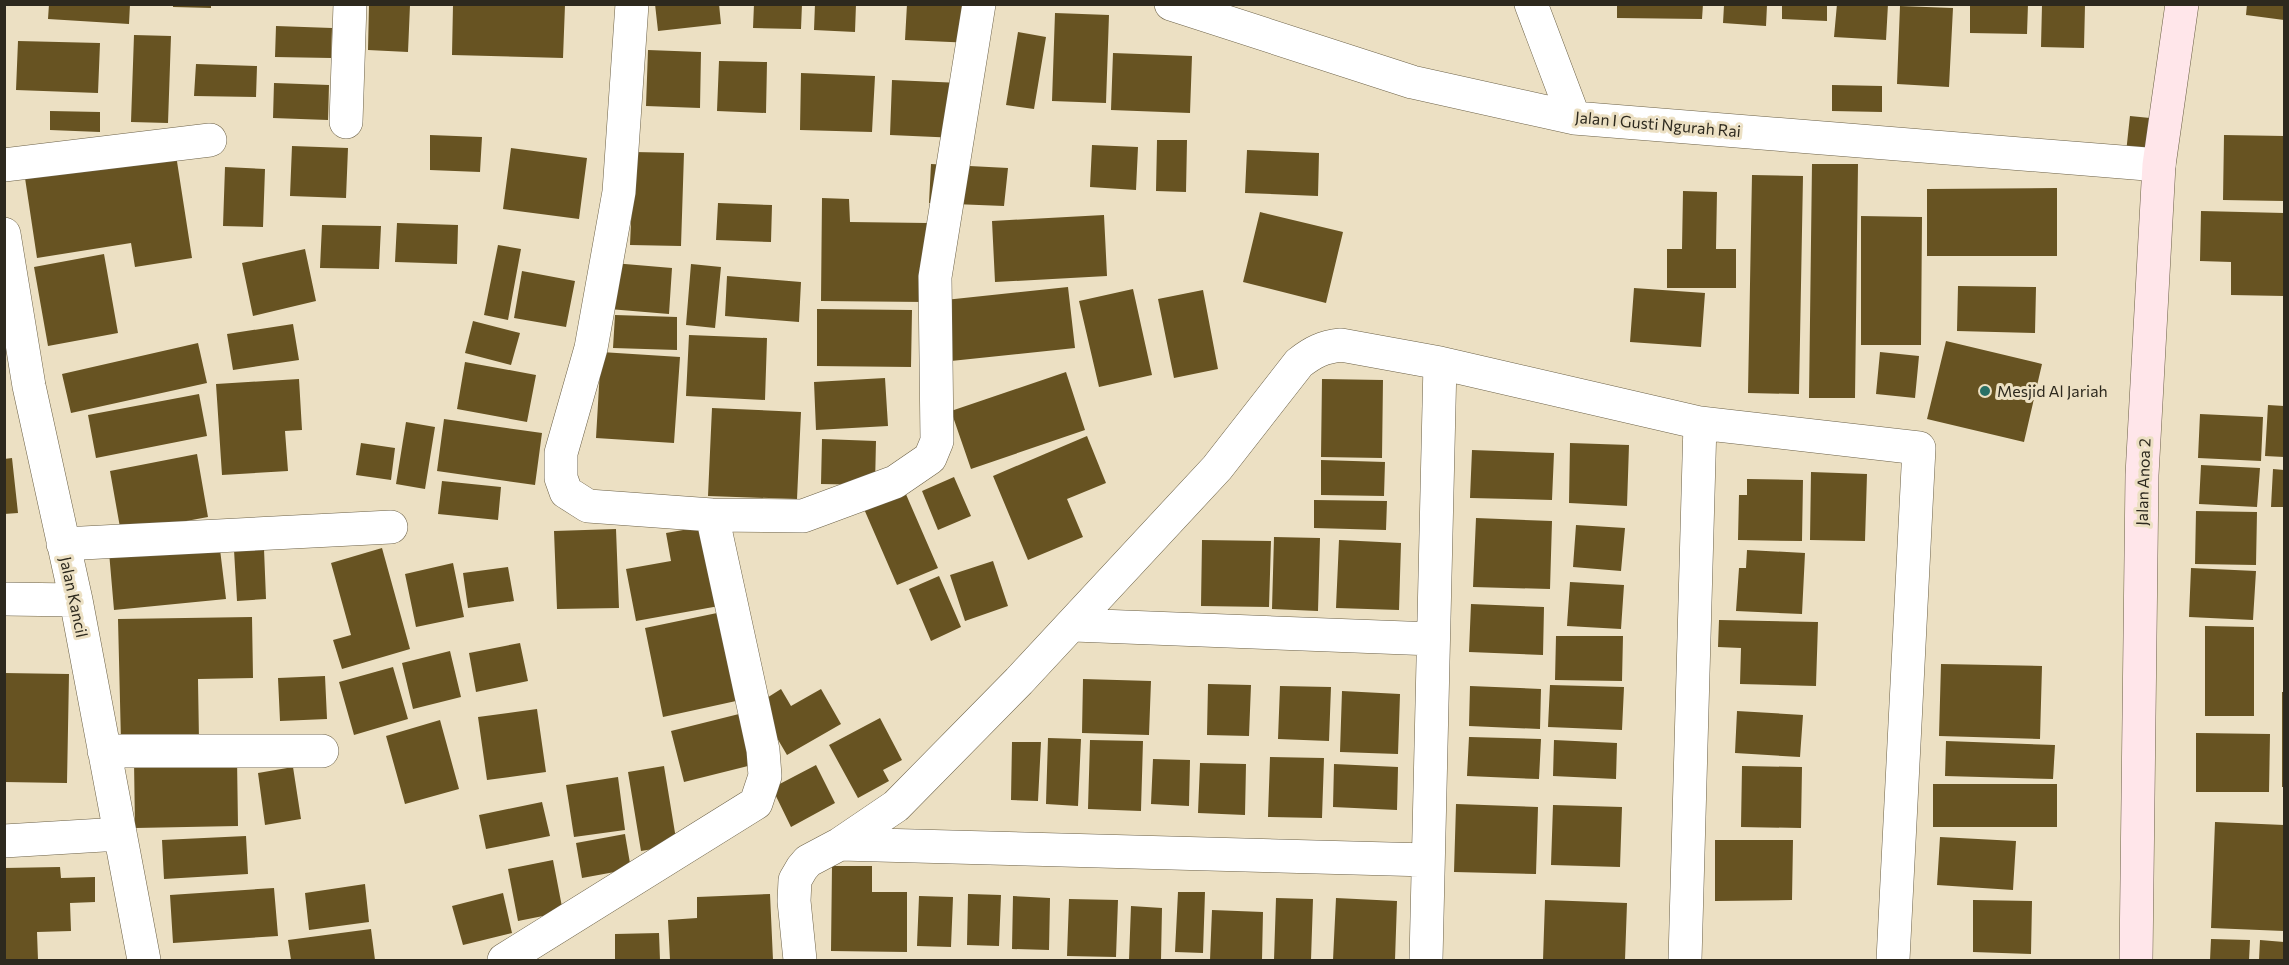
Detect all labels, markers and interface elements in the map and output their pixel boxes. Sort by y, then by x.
street label: Jalan I Gusti Ngurah Rai [1574,107,1742,140]
place label: Mesjid Al Jariah [1997,381,2108,400]
marker: Mesjid Al Jariah [1978,384,1992,398]
street label: Jalan Anoa 2 [2131,438,2154,526]
street label: Jalan Kancil [57,555,92,639]

